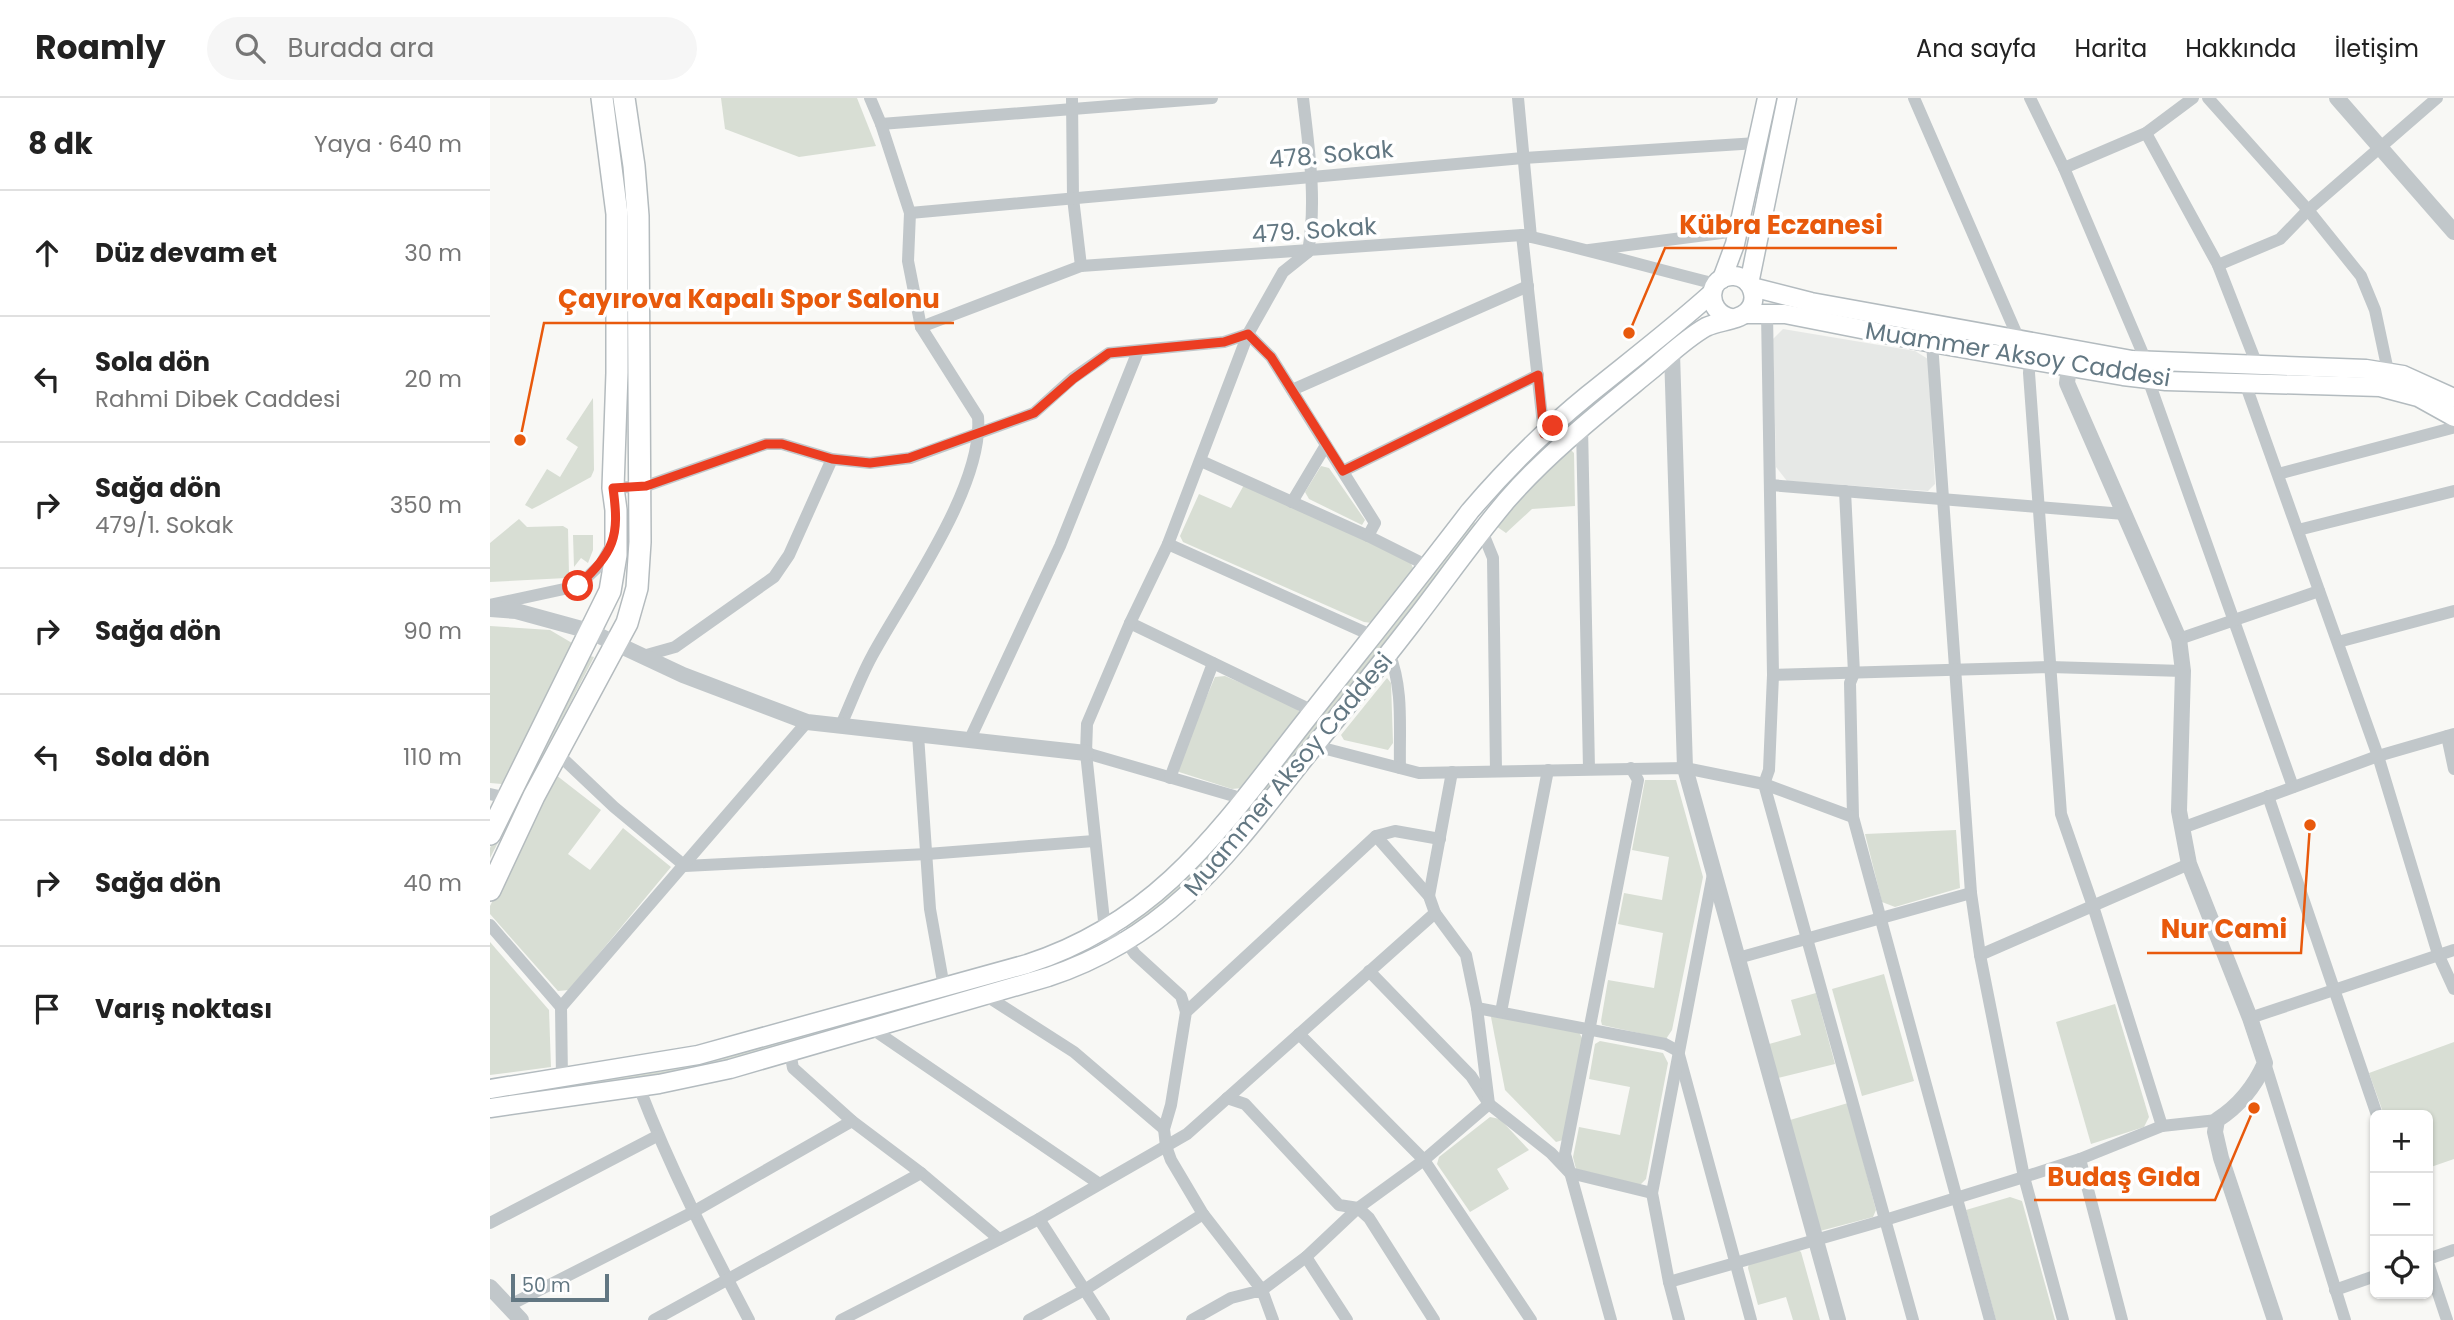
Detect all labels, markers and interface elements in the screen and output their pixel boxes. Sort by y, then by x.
search box [207,17,697,80]
text: Roamly [35,24,165,71]
icon: search [231,29,269,67]
text: Burada ara [287,30,434,66]
text: Ana sayfa [1916,32,2037,65]
text: Harita [2075,32,2147,65]
text: Hakkında [2185,32,2297,65]
text: İletişim [2335,32,2419,65]
text: 8 dk [28,122,93,165]
text: Yaya · 640 m [314,128,462,160]
street label: 478. Sokak [1267,132,1395,176]
callout: Kübra Eczanesi [1665,201,1897,248]
text: Kübra Eczanesi [1679,207,1883,243]
street label: 479. Sokak [1250,209,1378,251]
icon: ahead [28,234,66,272]
text: Düz devam et [95,235,277,271]
text: 30 m [404,237,462,269]
callout: Çayırova Kapalı Spor Salonu [544,276,954,323]
text: Çayırova Kapalı Spor Salonu [558,281,940,317]
street label: Muammer Aksoy Caddesi [1863,314,2173,394]
text: Sola dön [95,344,210,380]
icon: left [28,360,66,398]
text: 20 m [404,363,462,395]
text: Rahmi Dibek Caddesi [95,383,341,415]
route end [1537,410,1568,441]
text: Sağa dön [95,470,221,506]
icon: right [28,486,66,524]
text: 350 m [390,489,462,521]
text: 479/1. Sokak [95,509,233,541]
route start [562,570,593,601]
icon: right [28,612,66,650]
text: Sağa dön [95,613,221,649]
text: 90 m [403,615,462,647]
street label: Muammer Aksoy Caddesi [1176,645,1400,903]
icon: left [28,738,66,776]
text: Sola dön [95,739,210,775]
text: 110 m [403,741,462,773]
icon: right [28,864,66,902]
text: Sağa dön [95,865,221,901]
text: 40 m [403,867,462,899]
callout: Nur Cami [2147,906,2301,953]
text: Nur Cami [2161,911,2287,947]
icon: arrive [28,990,66,1028]
text: Varış noktası [95,991,272,1027]
map controls [2370,1110,2433,1299]
button: + [2370,1110,2433,1173]
callout: Budaş Gıda [2034,1153,2215,1200]
text: Budaş Gıda [2047,1159,2201,1195]
button: − [2370,1173,2433,1236]
button: locate [2370,1236,2433,1299]
scale bar [511,1271,609,1303]
text: 50 m [522,1272,571,1299]

